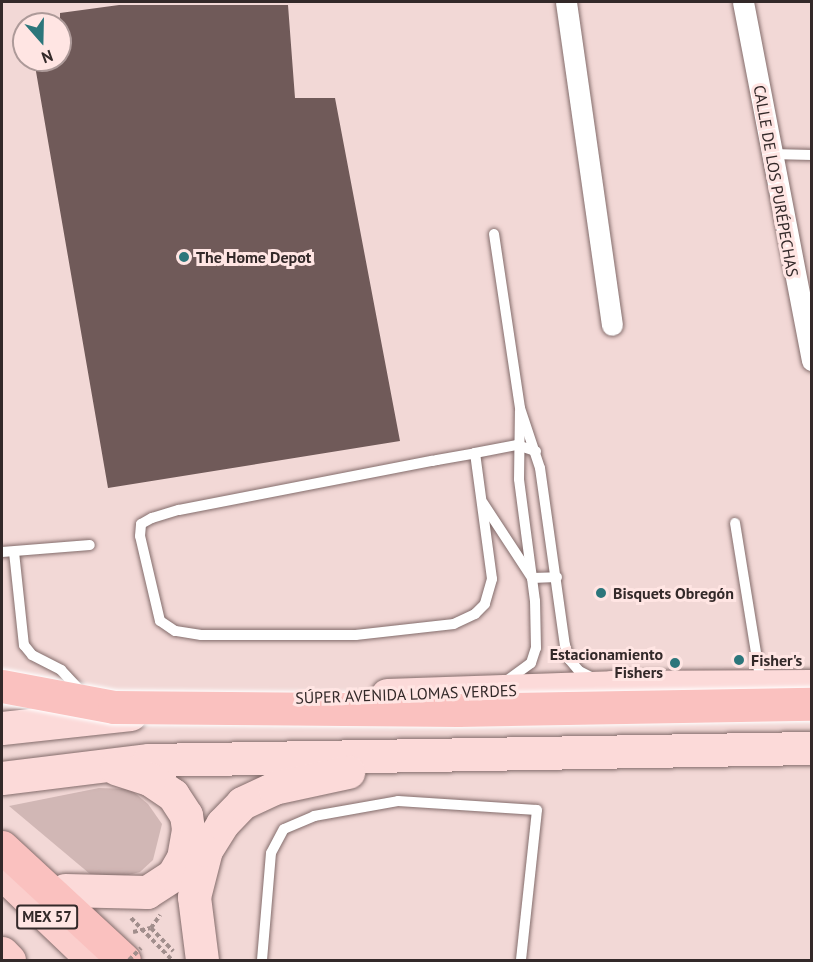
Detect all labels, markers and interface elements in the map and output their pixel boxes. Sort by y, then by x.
north arrow [12,12,72,72]
text: N [39,46,56,68]
street label: CALLE DE LOS PURÉPECHAS [750,84,802,278]
place label: The Home Depot [196,247,311,267]
marker: The Home Depot [177,250,191,264]
place label: Bisquets Obregón [613,583,734,603]
marker: Bisquets Obregón [594,586,608,600]
place label: Estacionamiento Fishers [550,644,663,682]
place label: Fisher's [751,650,802,670]
marker: Fisher's [732,653,746,667]
marker: Estacionamiento Fishers [668,656,682,670]
street label: SÚPER AVENIDA LOMAS VERDES [294,681,518,707]
road number: MEX 57 [15,905,78,929]

